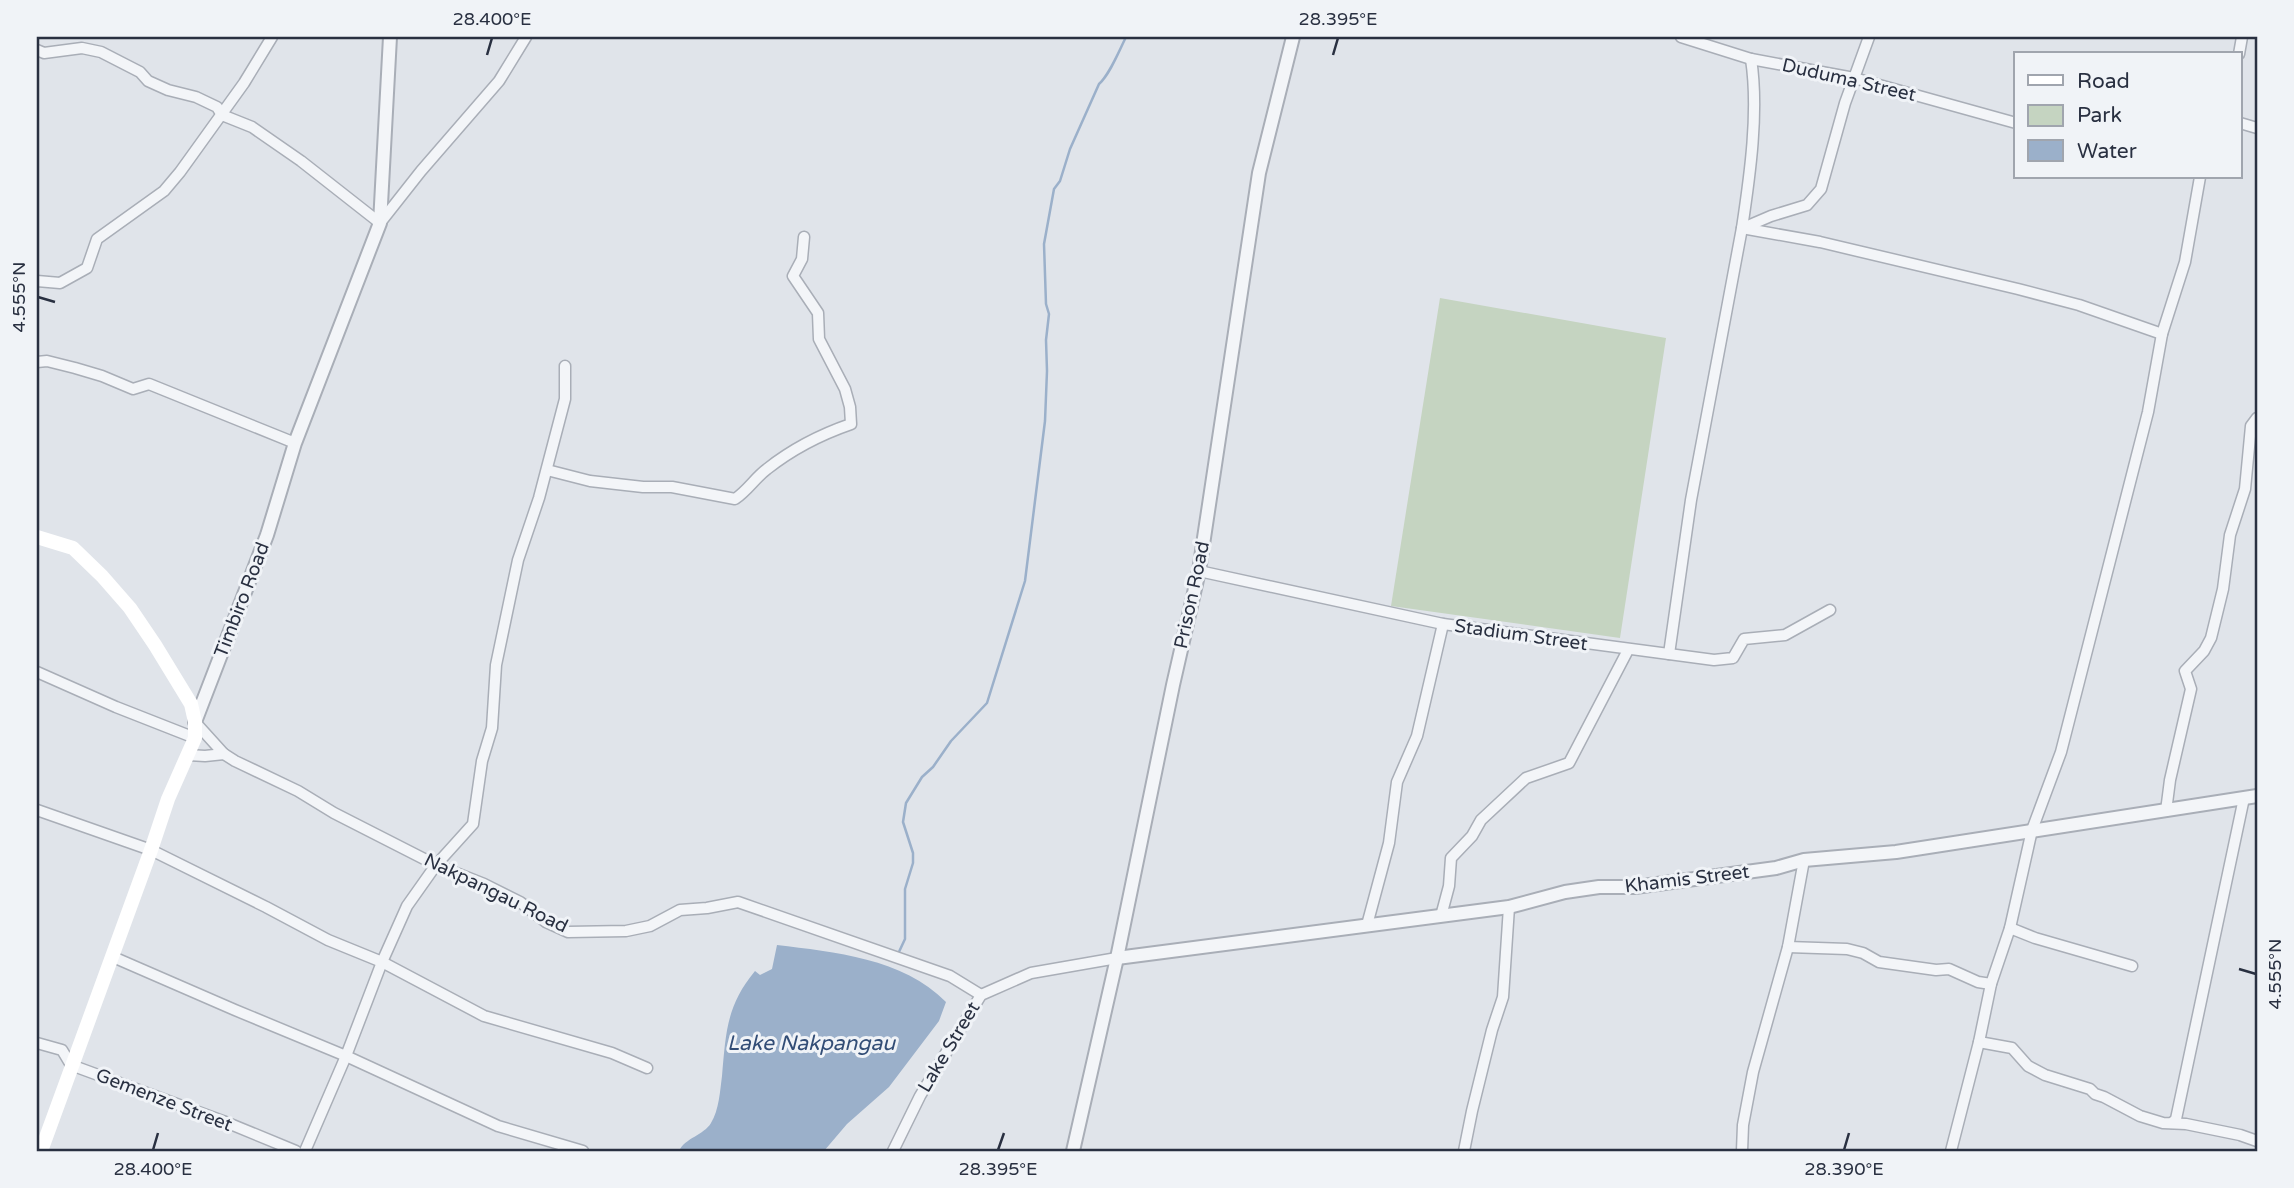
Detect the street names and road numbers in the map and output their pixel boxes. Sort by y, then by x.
street label: Duduma Street [1780,54,1918,106]
street label: Timbiro Road [210,539,274,661]
street label: Prison Road [1170,539,1214,651]
street label: Stadium Street [1453,615,1589,655]
street label: Nakpangau Road [420,849,572,937]
street label: Khamis Street [1623,860,1751,898]
street label: Lake Street [913,998,985,1096]
street label: Gemenze Street [93,1064,235,1136]

